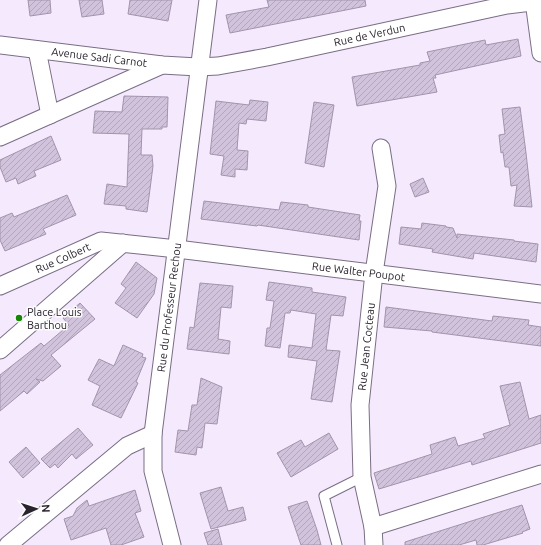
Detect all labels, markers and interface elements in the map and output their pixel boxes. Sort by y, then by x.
street label: Rue de Verdun [333,21,406,48]
street label: Avenue Sadi Carnot [51,45,148,69]
street label: Rue Colbert [34,240,93,275]
street label: Rue du Professeur Rechou [155,242,183,373]
street label: Rue Walter Poupot [311,260,407,283]
street label: Rue Jean Cocteau [356,302,377,391]
place label: Place Louis Barthou [27,306,82,331]
marker: Place Louis Barthou [14,313,24,323]
north arrow [16,489,56,529]
text: N [40,504,52,513]

